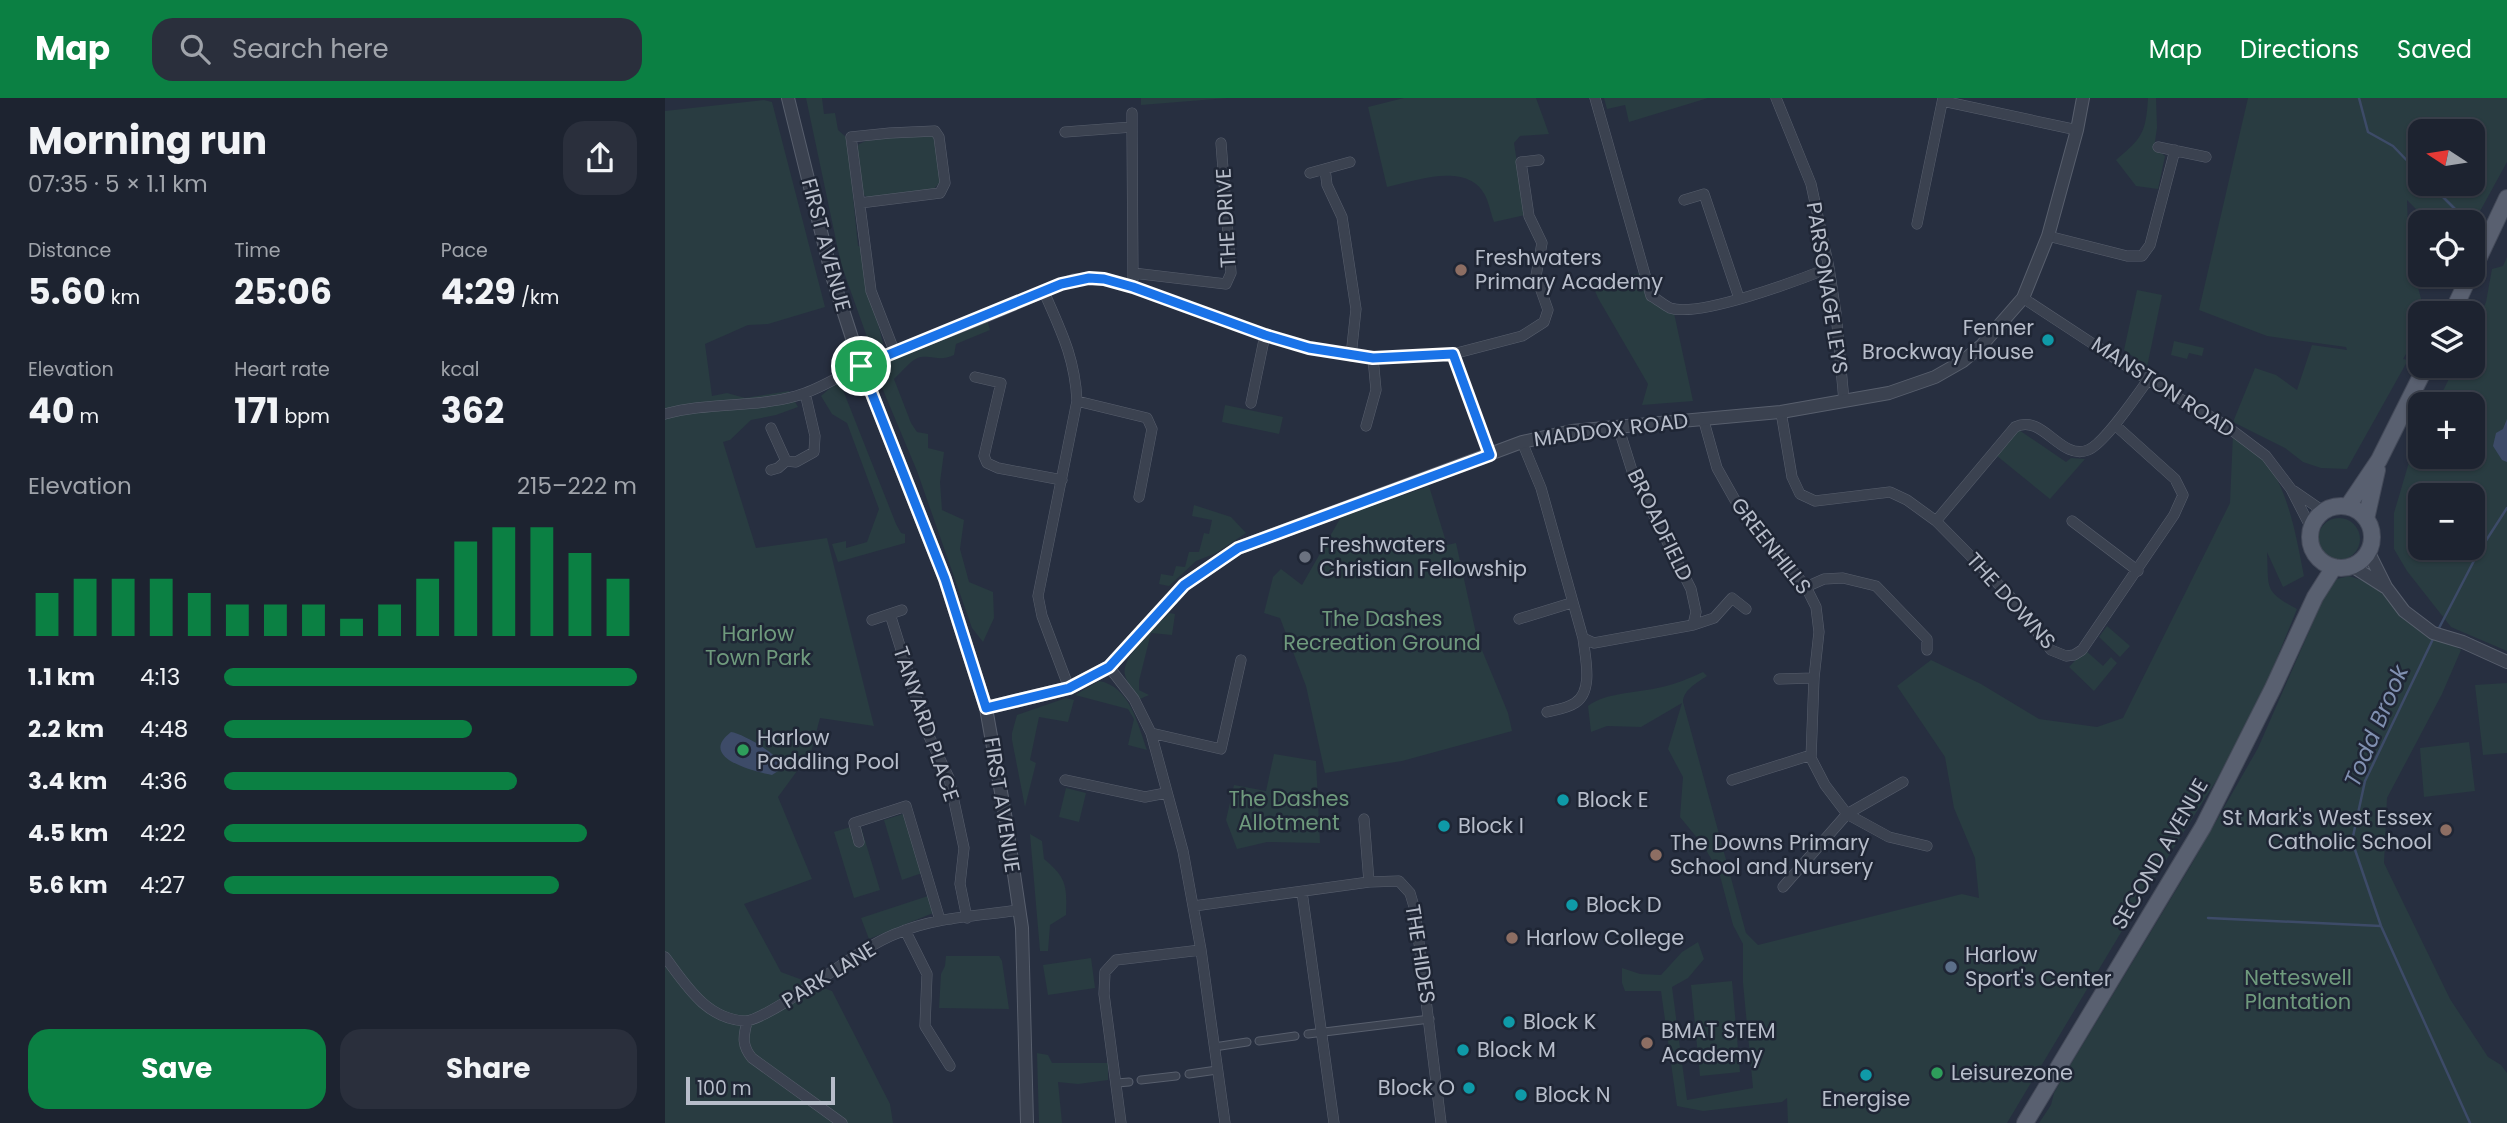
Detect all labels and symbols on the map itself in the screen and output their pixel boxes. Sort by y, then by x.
north arrow [2408,119,2485,196]
street label: THE DRIVE [1208,167,1243,269]
street label: FIRST AVENUE [795,175,858,315]
street label: PARSONAGE LEYS [1800,200,1855,376]
place label: Freshwaters Primary Academy [1475,243,1663,296]
marker: Freshwaters Primary Academy [1453,262,1469,278]
place label: Fenner Brockway House [1862,313,2034,366]
street label: MANSTON ROAD [2086,329,2241,444]
marker: Fenner Brockway House [2040,332,2056,348]
pin [831,336,891,396]
street label: MADDOX ROAD [1532,406,1690,453]
street label: BROADFIELD [1621,464,1700,586]
street label: GREENHILLS [1724,491,1818,600]
place label: Freshwaters Christian Fellowship [1319,530,1527,583]
street label: THE DOWNS [1960,546,2063,655]
marker: Freshwaters Christian Fellowship [1297,549,1313,565]
park label: The Dashes Recreation Ground [1283,604,1481,657]
park label: Harlow Town Park [705,619,811,672]
street label: TANYARD PLACE [886,642,967,805]
water label: Todd Brook [2336,659,2416,792]
place label: Harlow Paddling Pool [757,723,900,776]
street label: FIRST AVENUE [977,735,1028,875]
marker: Harlow Paddling Pool [735,742,751,758]
street label: SECOND AVENUE [2105,773,2215,935]
park label: The Dashes Allotment [1229,784,1349,837]
place label: Block E [1577,785,1648,814]
marker: Block E [1555,792,1571,808]
place label: St Mark's West Essex Catholic School [2222,803,2432,856]
place label: Block I [1458,811,1524,840]
marker: Block I [1436,818,1452,834]
marker: St Mark's West Essex Catholic School [2438,822,2454,838]
place label: The Downs Primary School and Nursery [1670,828,1873,881]
marker: The Downs Primary School and Nursery [1648,847,1664,863]
place label: Block D [1586,890,1662,919]
marker: Block D [1564,897,1580,913]
street label: THE HIDES [1398,902,1443,1006]
place label: Harlow College [1526,923,1684,952]
marker: Harlow College [1504,930,1520,946]
street label: PARK LANE [776,934,881,1015]
place label: Harlow Sport's Center [1965,940,2112,993]
marker: Harlow Sport's Center [1943,959,1959,975]
park label: Netteswell Plantation [2244,963,2352,1016]
place label: Block K [1523,1007,1597,1036]
marker: Block K [1501,1014,1517,1030]
place label: BMAT STEM Academy [1661,1016,1776,1069]
place label: Block M [1477,1035,1556,1064]
marker: BMAT STEM Academy [1639,1035,1655,1051]
marker: Block M [1455,1042,1471,1058]
place label: Leisurezone [1951,1058,2073,1087]
marker: Leisurezone [1929,1065,1945,1081]
marker: Energise [1858,1067,1874,1083]
place label: Block O [1378,1073,1455,1102]
scale bar [686,1074,835,1106]
marker: Block O [1461,1080,1477,1096]
place label: Block N [1535,1080,1610,1109]
place label: Energise [1822,1084,1910,1113]
marker: Block N [1513,1087,1529,1103]

